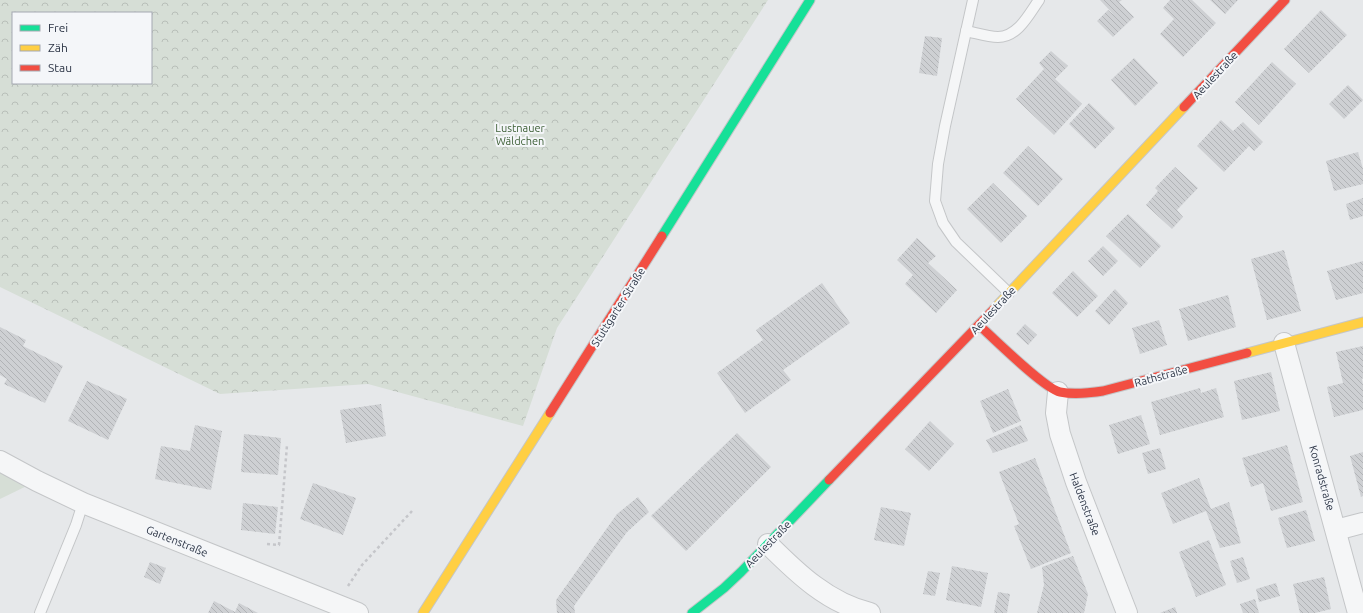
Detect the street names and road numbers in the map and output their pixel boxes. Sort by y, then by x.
street label: Aeulestraße [1190,49,1240,101]
street label: Stuttgarter Straße [589,265,647,349]
street label: Aeulestraße [968,284,1018,336]
street label: Rathstraße [1133,363,1189,389]
street label: Konradstraße [1307,444,1337,512]
street label: Haldenstraße [1067,471,1103,537]
street label: Aeulestraße [743,518,793,570]
street label: Gartenstraße [144,523,210,559]

